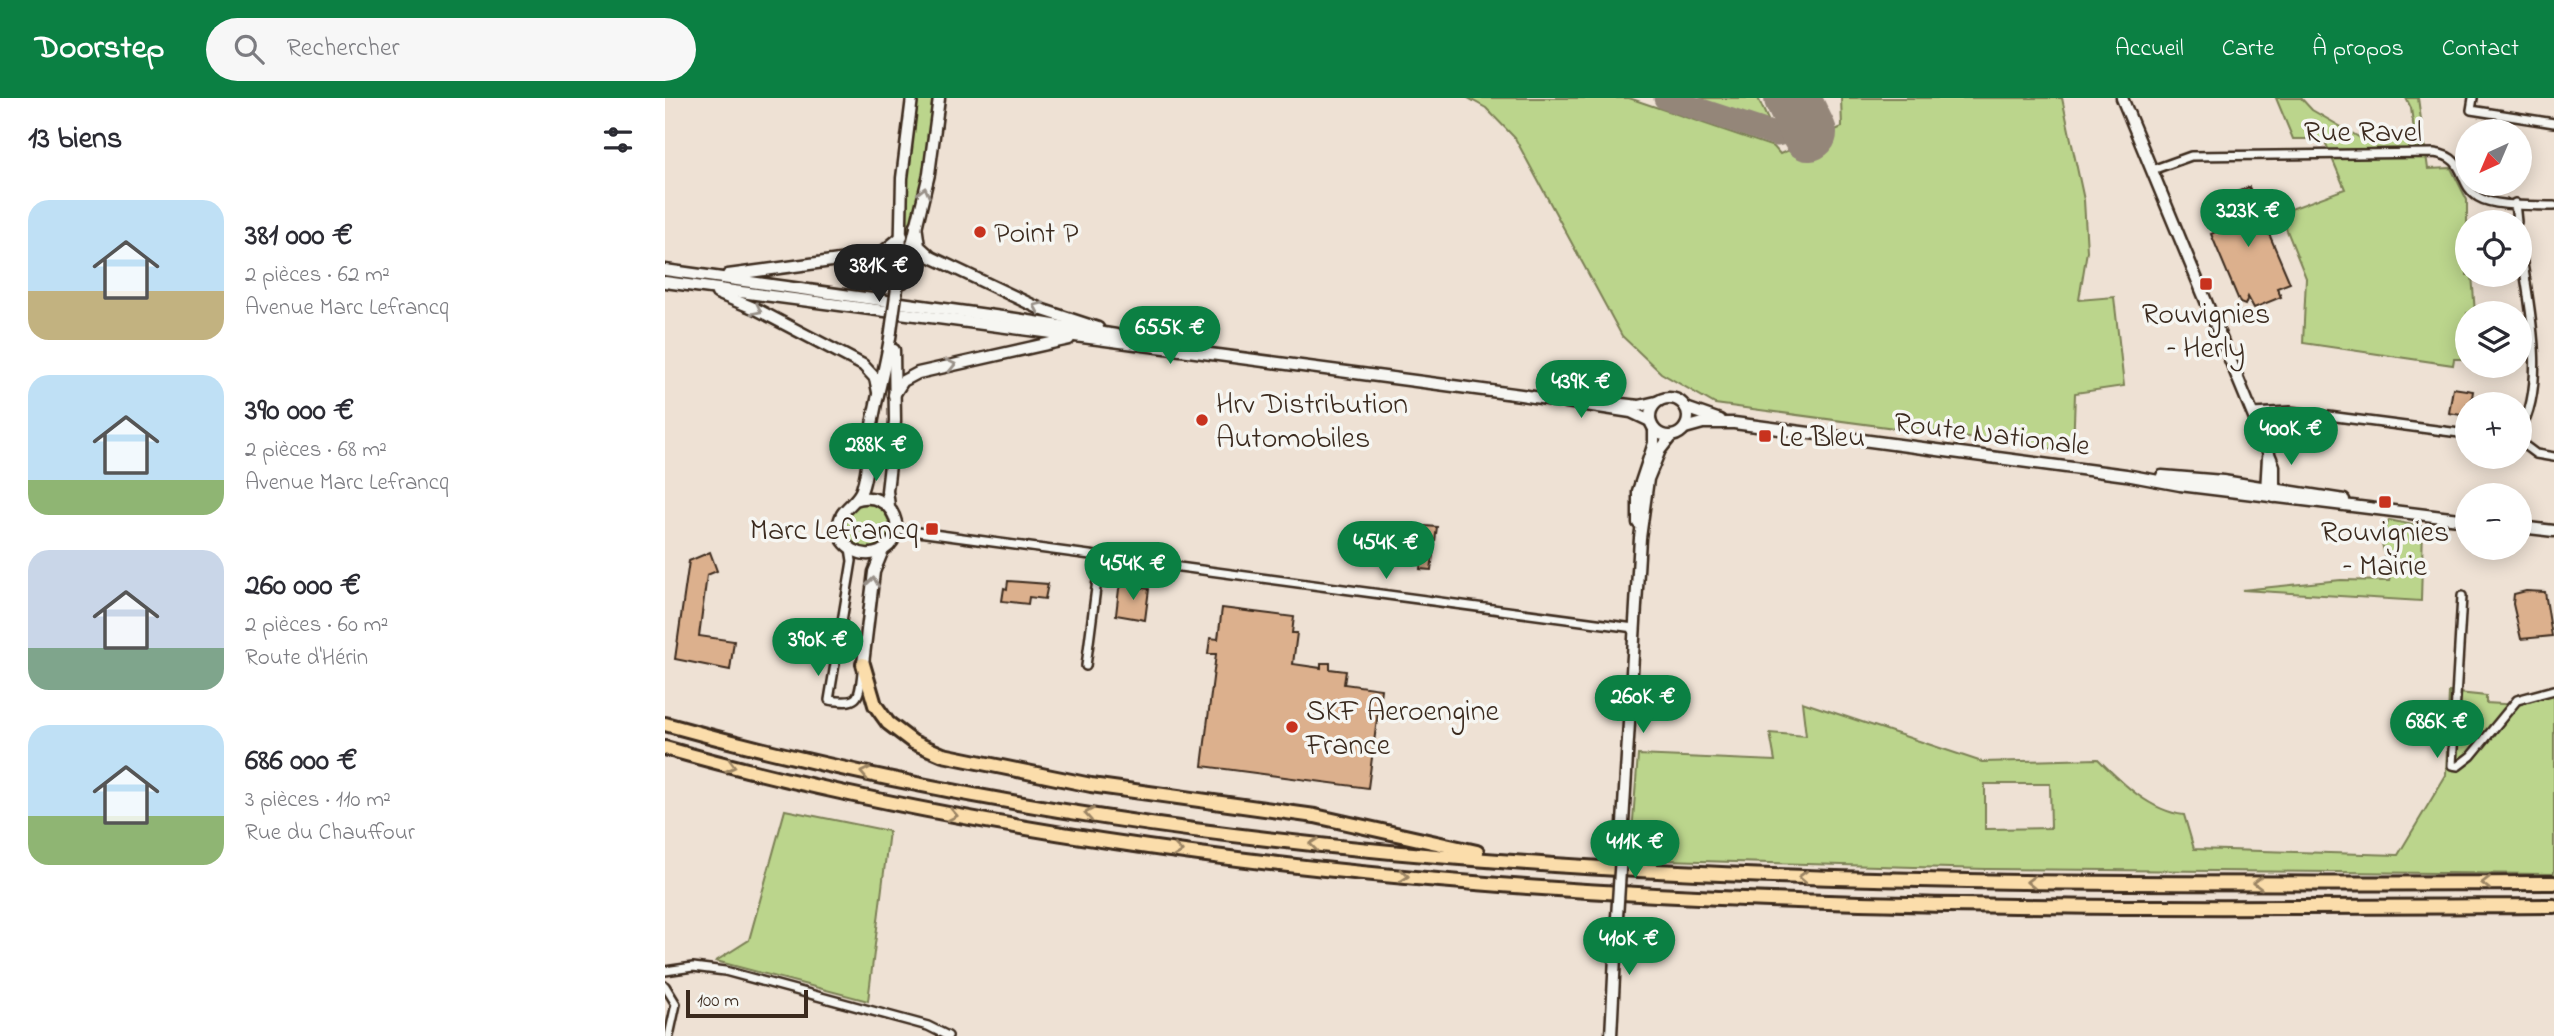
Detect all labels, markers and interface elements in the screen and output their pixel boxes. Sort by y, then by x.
search box [206,18,696,81]
text: Doorstep [35,25,164,73]
icon: search [230,30,268,68]
text: Rechercher [286,30,400,68]
text: Accueil [2115,32,2184,67]
text: Carte [2222,32,2274,67]
text: À propos [2312,32,2404,67]
text: Contact [2442,32,2519,67]
street label: Rue Ravel [2304,112,2422,156]
text: 13 biens [28,118,122,162]
north arrow [2455,119,2532,196]
map controls [2455,119,2532,560]
icon: filters [599,121,637,159]
one-way arrow [916,186,930,198]
pin: 323K € [2191,190,2305,249]
text: 323K € [2216,195,2280,228]
button: locate [2455,210,2532,287]
place label: Point P [994,213,1079,257]
text: 381 000 € [245,215,353,259]
marker: Point P [972,224,988,240]
icon: home [84,228,168,312]
pin: 381K € [822,244,936,304]
text: 381K € [850,250,908,283]
text: 2 pièces · 62 m² [245,259,390,292]
marker: Rouvignies – Herly [2198,276,2214,292]
text: Avenue Marc Lefrancq [245,292,448,325]
place label: Rouvignies – Herly [2142,294,2270,372]
one-way arrow [750,301,762,315]
one-way arrow [1032,301,1045,315]
button: layers [2455,301,2532,378]
pin: 655K € [1113,306,1227,366]
text: 655K € [1135,312,1205,345]
one-way arrow [945,359,957,373]
pin: 439K € [1524,360,1638,420]
text: 439K € [1552,366,1610,399]
place label: Hrv Distribution Automobiles [1216,384,1408,462]
text: 390 000 € [245,390,354,434]
button: + [2455,392,2532,469]
street label: Route Nationale [1891,402,2093,470]
icon: home [84,403,168,487]
pin: 400K € [2234,408,2348,467]
marker: Hrv Distribution Automobiles [1194,412,1210,428]
text: 400K € [2260,413,2322,446]
place label: Le Bleu [1779,417,1865,461]
pin: 288K € [819,424,933,483]
marker: Le Bleu [1757,428,1773,444]
text: 288K € [845,429,907,462]
text: 2 pièces · 68 m² [245,434,387,467]
text: Avenue Marc Lefrancq [245,467,448,500]
button: − [2455,483,2532,560]
marker: Rouvignies – Mairie [2377,494,2393,510]
place label: Marc Lefrancq [750,510,918,554]
place label: Rouvignies – Mairie [2321,512,2449,590]
marker: Marc Lefrancq [924,521,940,537]
pin: 454K € [1329,522,1443,581]
text: 454K € [1353,527,1419,560]
pin: 454K € [1076,542,1190,602]
text: 454K € [1100,548,1166,581]
text: 260 000 € [245,565,361,609]
one-way arrow [865,576,880,588]
icon: home [84,578,168,662]
text: 2 pièces · 60 m² [245,609,388,642]
pin: 390K € [761,618,875,678]
text: 390K € [788,624,848,657]
text: Route d'Hérin [245,642,368,675]
pin: 260K € [1586,676,1700,735]
text: 260K € [1611,681,1675,714]
place label: SKF Aeroengine France [1305,691,1499,769]
pin: 686K € [2380,700,2494,760]
text: 686K € [2406,706,2468,739]
marker: SKF Aeroengine France [1284,719,1300,735]
text: 686 000 € [245,740,357,784]
icon: home [84,753,168,837]
one-way arrow [725,758,737,772]
one-way arrow [859,767,871,781]
text: 3 pièces · 110 m² [245,784,391,817]
one-way arrow [947,807,959,822]
one-way arrow [1083,807,1095,822]
text: Rue du Chauffour [245,817,415,850]
pin: 411K € [1578,820,1692,880]
text: 411K € [1606,826,1664,859]
one-way arrow [1309,836,1320,851]
one-way arrow [1172,843,1183,858]
one-way arrow [1398,869,1409,884]
one-way arrow [1798,869,1809,884]
one-way arrow [2025,874,2036,890]
one-way arrow [2253,875,2263,891]
one-way arrow [2480,875,2491,891]
pin: 410K € [1572,918,1686,977]
text: 410K € [1599,923,1659,956]
scale bar [686,987,809,1019]
text: 100 m [697,988,739,1015]

